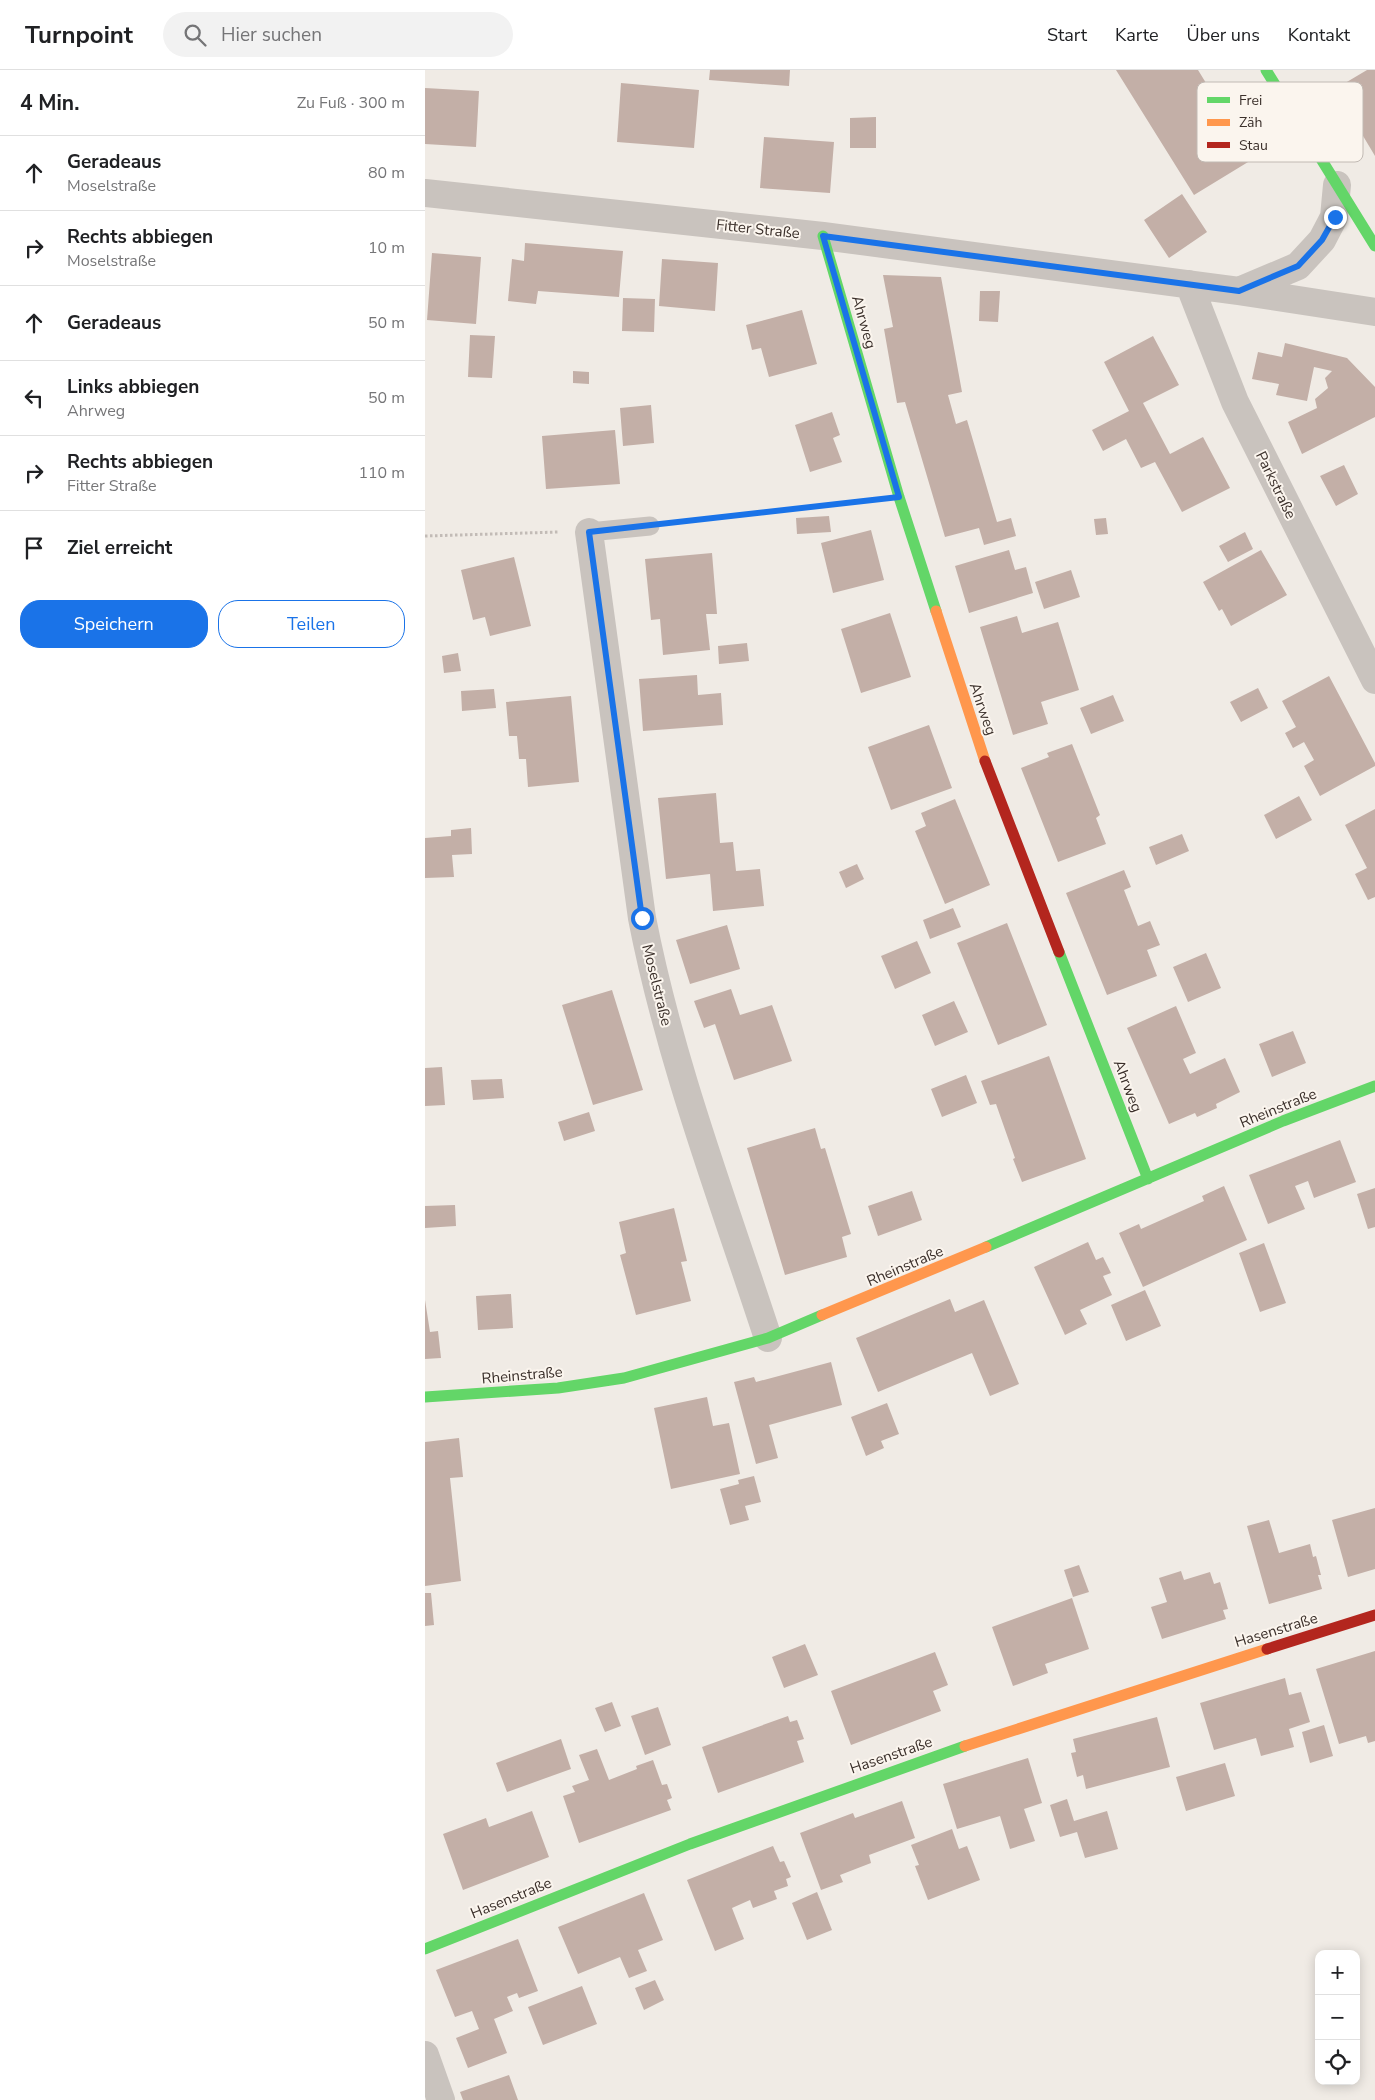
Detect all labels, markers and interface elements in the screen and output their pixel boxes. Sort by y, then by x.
search box [163,12,513,57]
text: Turnpoint [25,19,133,51]
icon: search [181,21,209,49]
text: Hier suchen [221,22,322,48]
text: Start [1047,23,1087,47]
text: Karte [1115,23,1159,47]
text: Über uns [1187,23,1260,47]
text: Kontakt [1288,23,1350,47]
legend [1197,82,1363,162]
text: 4 Min. [20,89,79,117]
text: Frei [1239,91,1262,110]
text: Zu Fuß · 300 m [297,92,405,114]
text: Zäh [1239,113,1262,132]
text: Stau [1239,136,1268,155]
text: Geradeaus [67,149,161,175]
icon: ahead [20,159,48,187]
text: 80 m [368,162,405,184]
text: Moselstraße [67,175,156,197]
route end [1324,206,1347,229]
street label: Fitter Straße [715,215,801,243]
text: Rechts abbiegen [67,224,213,250]
icon: right [20,234,48,262]
text: 10 m [368,237,405,259]
text: Moselstraße [67,250,156,272]
street label: Ahrweg [847,293,881,351]
icon: ahead [20,309,48,337]
text: Geradeaus [67,310,161,336]
text: 50 m [368,312,405,334]
text: Links abbiegen [67,374,199,400]
icon: left [20,384,48,412]
text: 50 m [368,387,405,409]
text: Ahrweg [67,400,125,422]
street label: Parkstraße [1251,448,1301,522]
text: Rechts abbiegen [67,449,213,475]
icon: right [20,459,48,487]
text: 110 m [358,462,405,484]
text: Fitter Straße [67,475,157,497]
icon: arrive [20,534,48,562]
text: Ziel erreicht [67,535,172,561]
button: Speichern [20,600,208,648]
button: Teilen [218,600,405,648]
street label: Ahrweg [965,680,1001,738]
route start [631,907,654,930]
street label: Moselstraße [637,942,677,1028]
street label: Ahrweg [1109,1057,1147,1115]
street label: Rheinstraße [1237,1083,1319,1133]
street label: Rheinstraße [864,1241,946,1291]
street label: Rheinstraße [481,1361,563,1389]
street label: Hasenstraße [1232,1608,1320,1652]
street label: Hasenstraße [847,1732,935,1778]
street label: Hasenstraße [467,1873,555,1923]
map controls [1315,1950,1360,2085]
button: + [1315,1950,1360,1995]
button: − [1315,1995,1360,2040]
button: locate [1315,2040,1360,2085]

